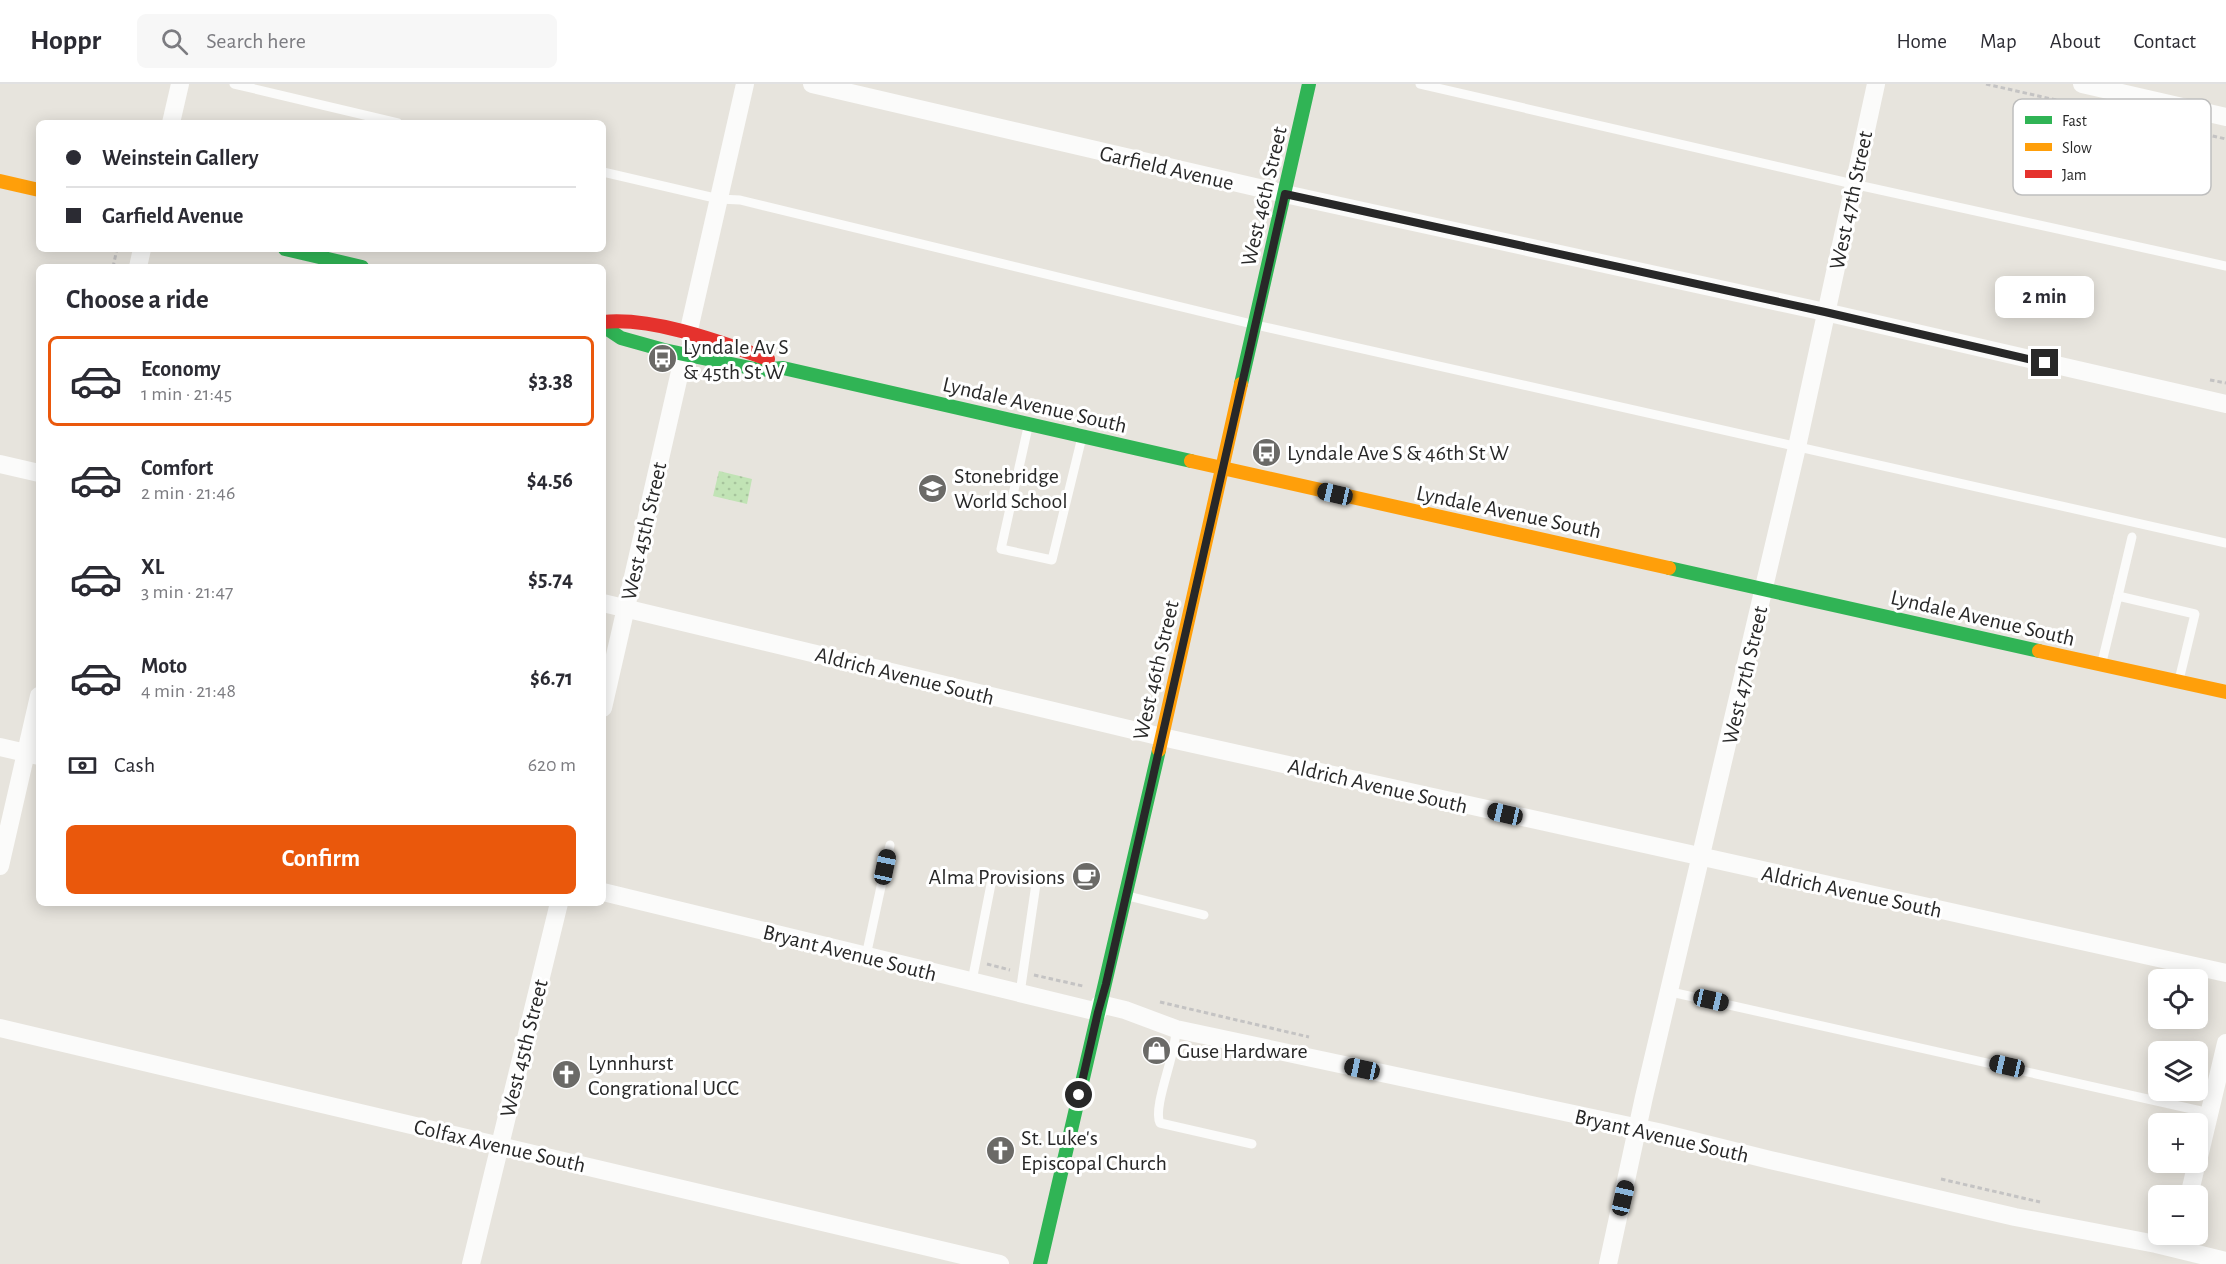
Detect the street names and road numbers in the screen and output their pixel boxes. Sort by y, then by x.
street label: West 46th Street [1237,124,1291,268]
street label: West 47th Street [1826,129,1876,272]
street label: Garfield Avenue [1098,142,1236,194]
street label: Lyndale Avenue South [941,373,1129,437]
street label: West 45th Street [617,460,671,603]
street label: Lyndale Avenue South [1414,482,1603,542]
street label: Lyndale Avenue South [1889,586,2077,650]
street label: West 46th Street [1129,598,1183,742]
street label: West 47th Street [1718,604,1772,747]
street label: Aldrich Avenue South [813,643,997,709]
street label: Aldrich Avenue South [1286,755,1470,817]
street label: Aldrich Avenue South [1760,862,1944,922]
street label: Bryant Avenue South [761,921,939,985]
street label: West 45th Street [496,977,552,1119]
street label: Bryant Avenue South [1573,1105,1751,1167]
street label: Colfax Avenue South [412,1116,588,1176]

